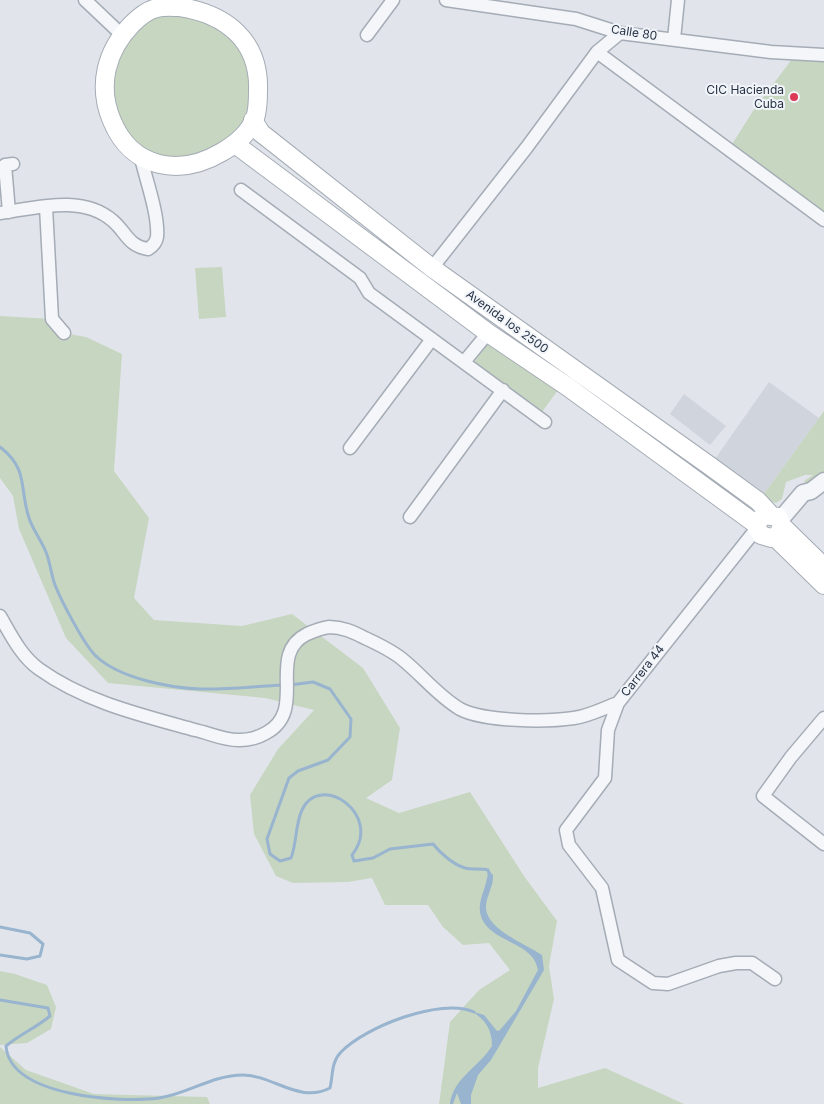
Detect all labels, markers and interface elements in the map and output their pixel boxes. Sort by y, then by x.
street label: Calle 80 [610,22,658,44]
place label: CIC Hacienda Cuba [706,83,784,111]
marker: CIC Hacienda Cuba [788,91,800,103]
street label: Avenida los 2500 [463,287,551,357]
street label: Carrera 44 [618,642,668,700]

